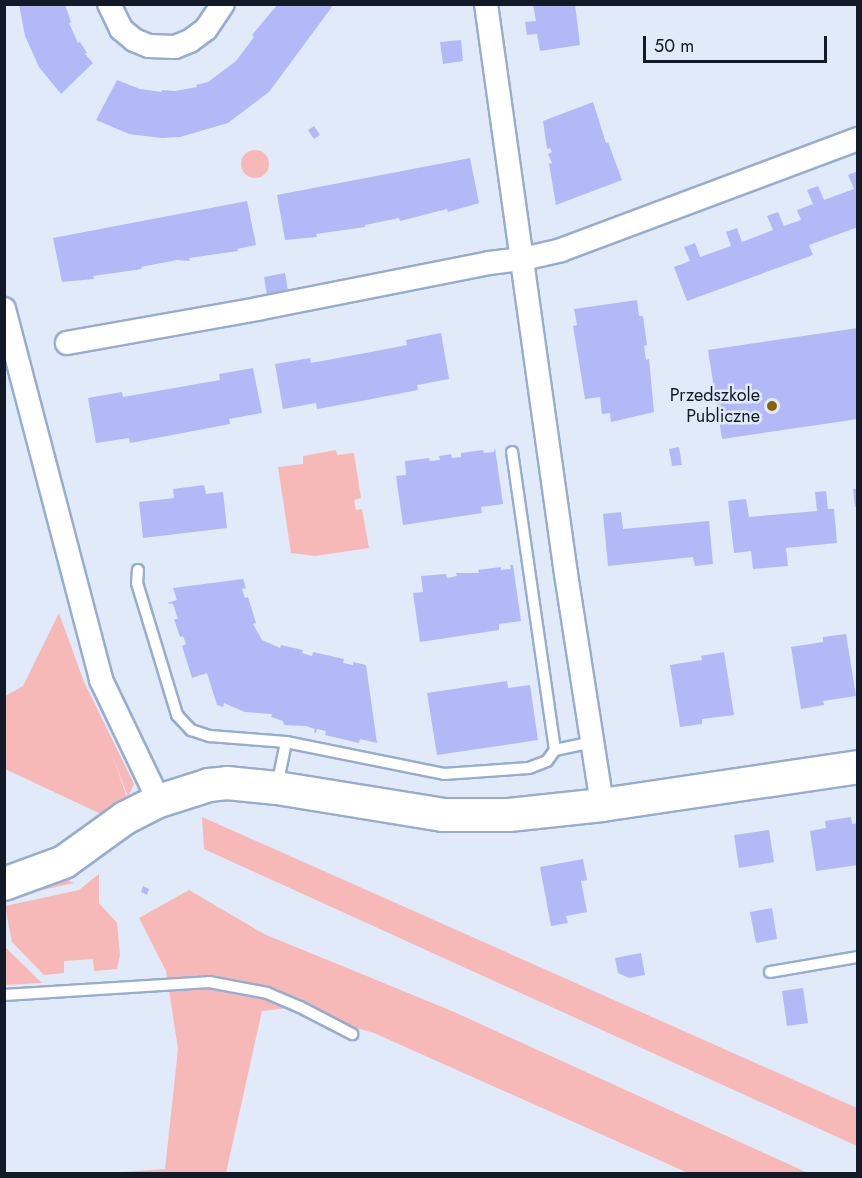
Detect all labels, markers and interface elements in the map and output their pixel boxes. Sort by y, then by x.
scale bar [646,24,830,62]
text: 50 m [654,33,694,59]
place label: Przedszkole Publiczne [670,385,760,428]
marker: Przedszkole Publiczne [765,399,779,413]

